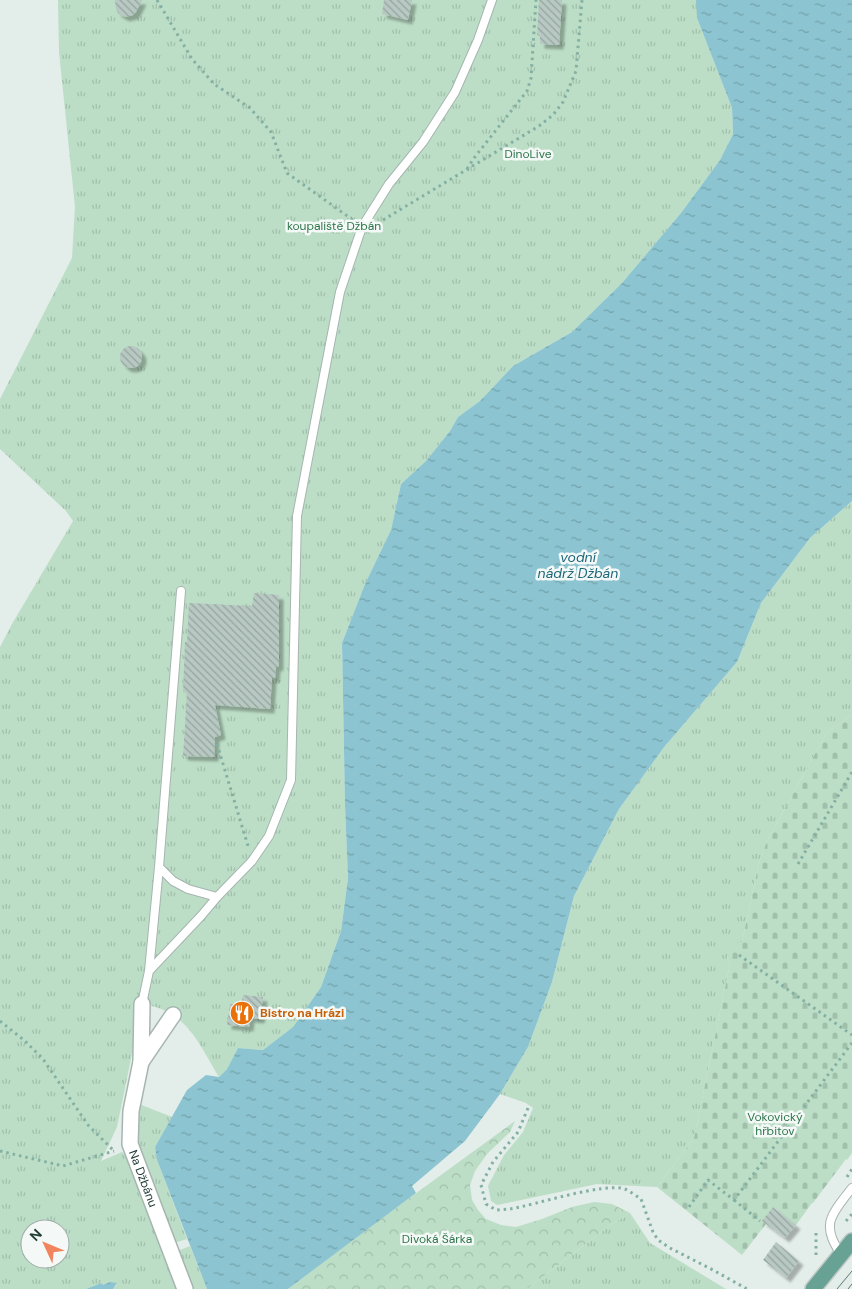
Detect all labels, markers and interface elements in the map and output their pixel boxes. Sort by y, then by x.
park label: DinoLive [504,146,552,162]
park label: koupaliště Džbán [287,218,381,234]
water label: vodní nádrž Džbán [538,548,618,582]
restaurant icon: Bistro na Hrázi [229,1000,255,1026]
place label: Bistro na Hrázi [260,1005,344,1021]
park label: Vokovický hřbitov [747,1109,803,1139]
street label: Na Džbánu [125,1148,161,1209]
north arrow [20,1219,70,1269]
text: N [26,1225,46,1245]
park label: Divoká Šárka [402,1231,472,1247]

